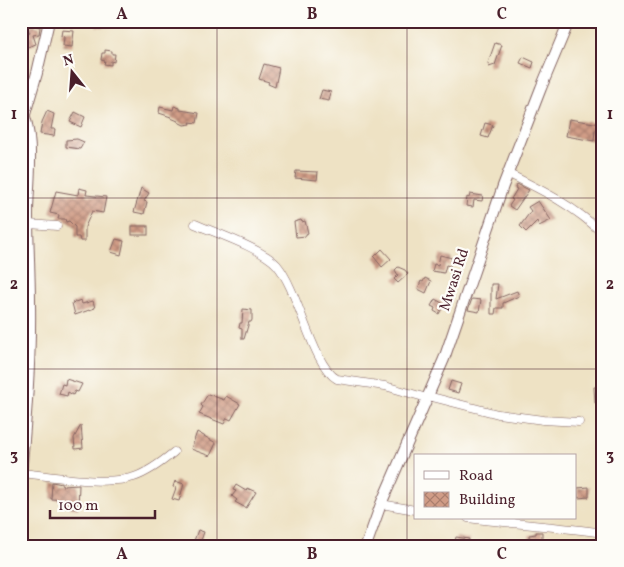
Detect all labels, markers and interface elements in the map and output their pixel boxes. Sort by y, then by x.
text: A [116,4,128,26]
text: B [307,4,318,26]
text: C [497,4,507,26]
north arrow [48,48,98,98]
text: N [61,50,76,72]
text: 1 [11,104,17,126]
text: 1 [607,104,613,126]
street label: Mwasi Rd [435,246,475,314]
text: 2 [10,274,18,296]
text: 2 [606,274,614,296]
text: 3 [10,445,18,467]
text: 3 [606,445,614,467]
legend [414,454,576,520]
text: Road [459,466,493,487]
scale bar [50,487,155,519]
text: Building [459,490,516,511]
text: 100 m [58,496,98,517]
text: A [116,544,128,566]
text: B [307,544,318,566]
text: C [497,544,507,566]

